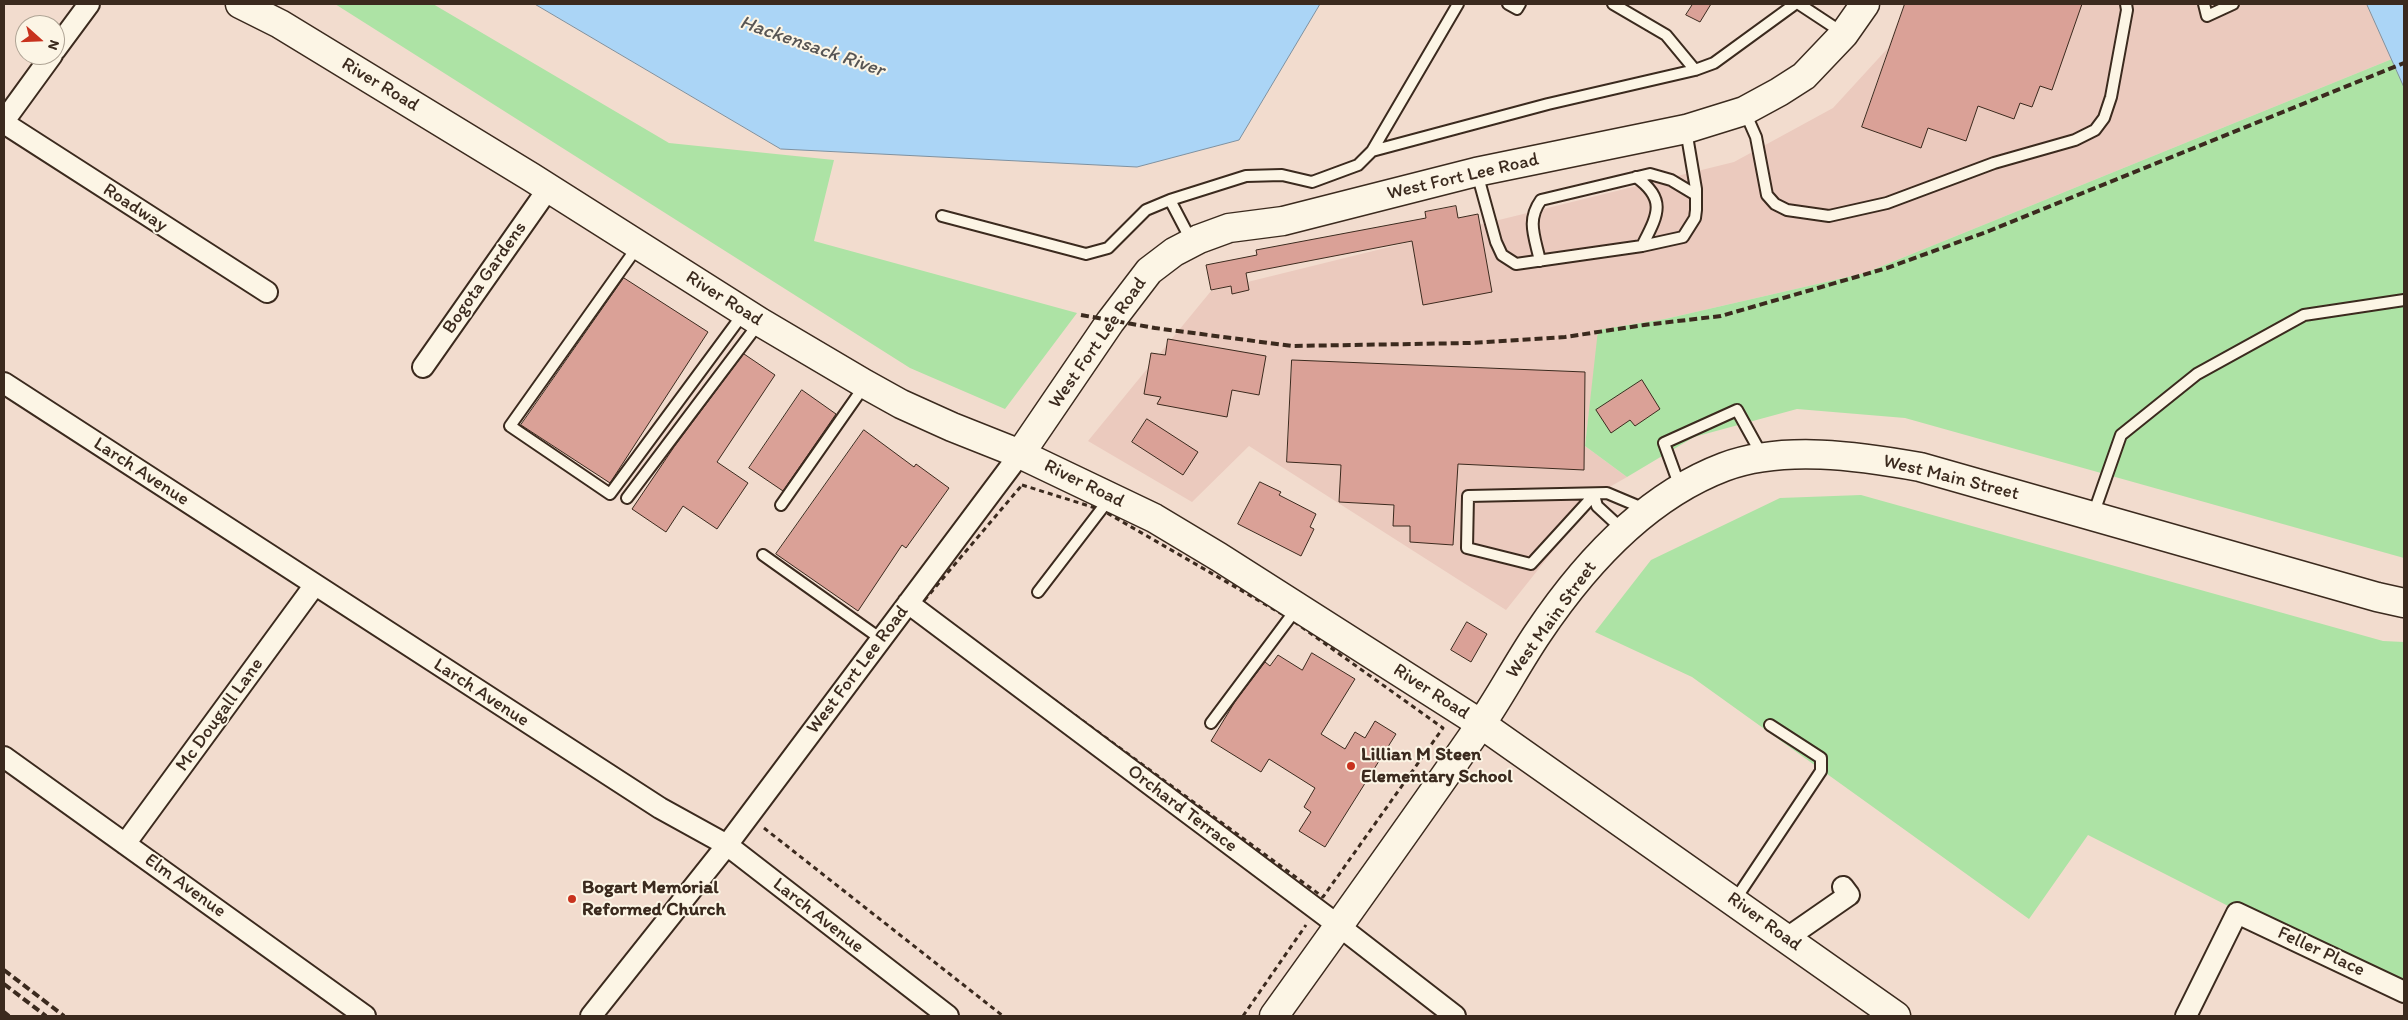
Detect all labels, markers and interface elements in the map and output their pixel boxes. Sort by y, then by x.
water label: Hackensack River [737,11,887,83]
north arrow [15,15,65,65]
text: N [44,38,63,52]
street label: River Road [337,53,423,117]
street label: West Fort Lee Road [1385,148,1541,206]
street label: Roadway [98,179,172,237]
street label: Bogota Gardens [438,218,532,338]
street label: River Road [681,266,767,332]
street label: West Fort Lee Road [1044,273,1152,413]
street label: Larch Avenue [89,433,193,511]
street label: West Main Street [1881,450,2021,506]
street label: River Road [1040,455,1128,513]
street label: West Main Street [1502,557,1602,683]
street label: West Fort Lee Road [802,601,914,739]
street label: Mc Dougall Lane [171,654,269,776]
street label: Larch Avenue [429,654,533,732]
street label: River Road [1389,659,1473,725]
place label: Lillian M Steen Elementary School [1361,744,1513,788]
street label: Orchard Terrace [1122,760,1242,858]
marker: Lillian M Steen Elementary School [1345,760,1357,772]
street label: Elm Avenue [140,849,230,923]
street label: Larch Avenue [768,873,868,959]
place label: Bogart Memorial Reformed Church [582,877,726,921]
street label: River Road [1722,887,1806,957]
marker: Bogart Memorial Reformed Church [566,893,578,905]
street label: Feller Place [2274,922,2368,982]

